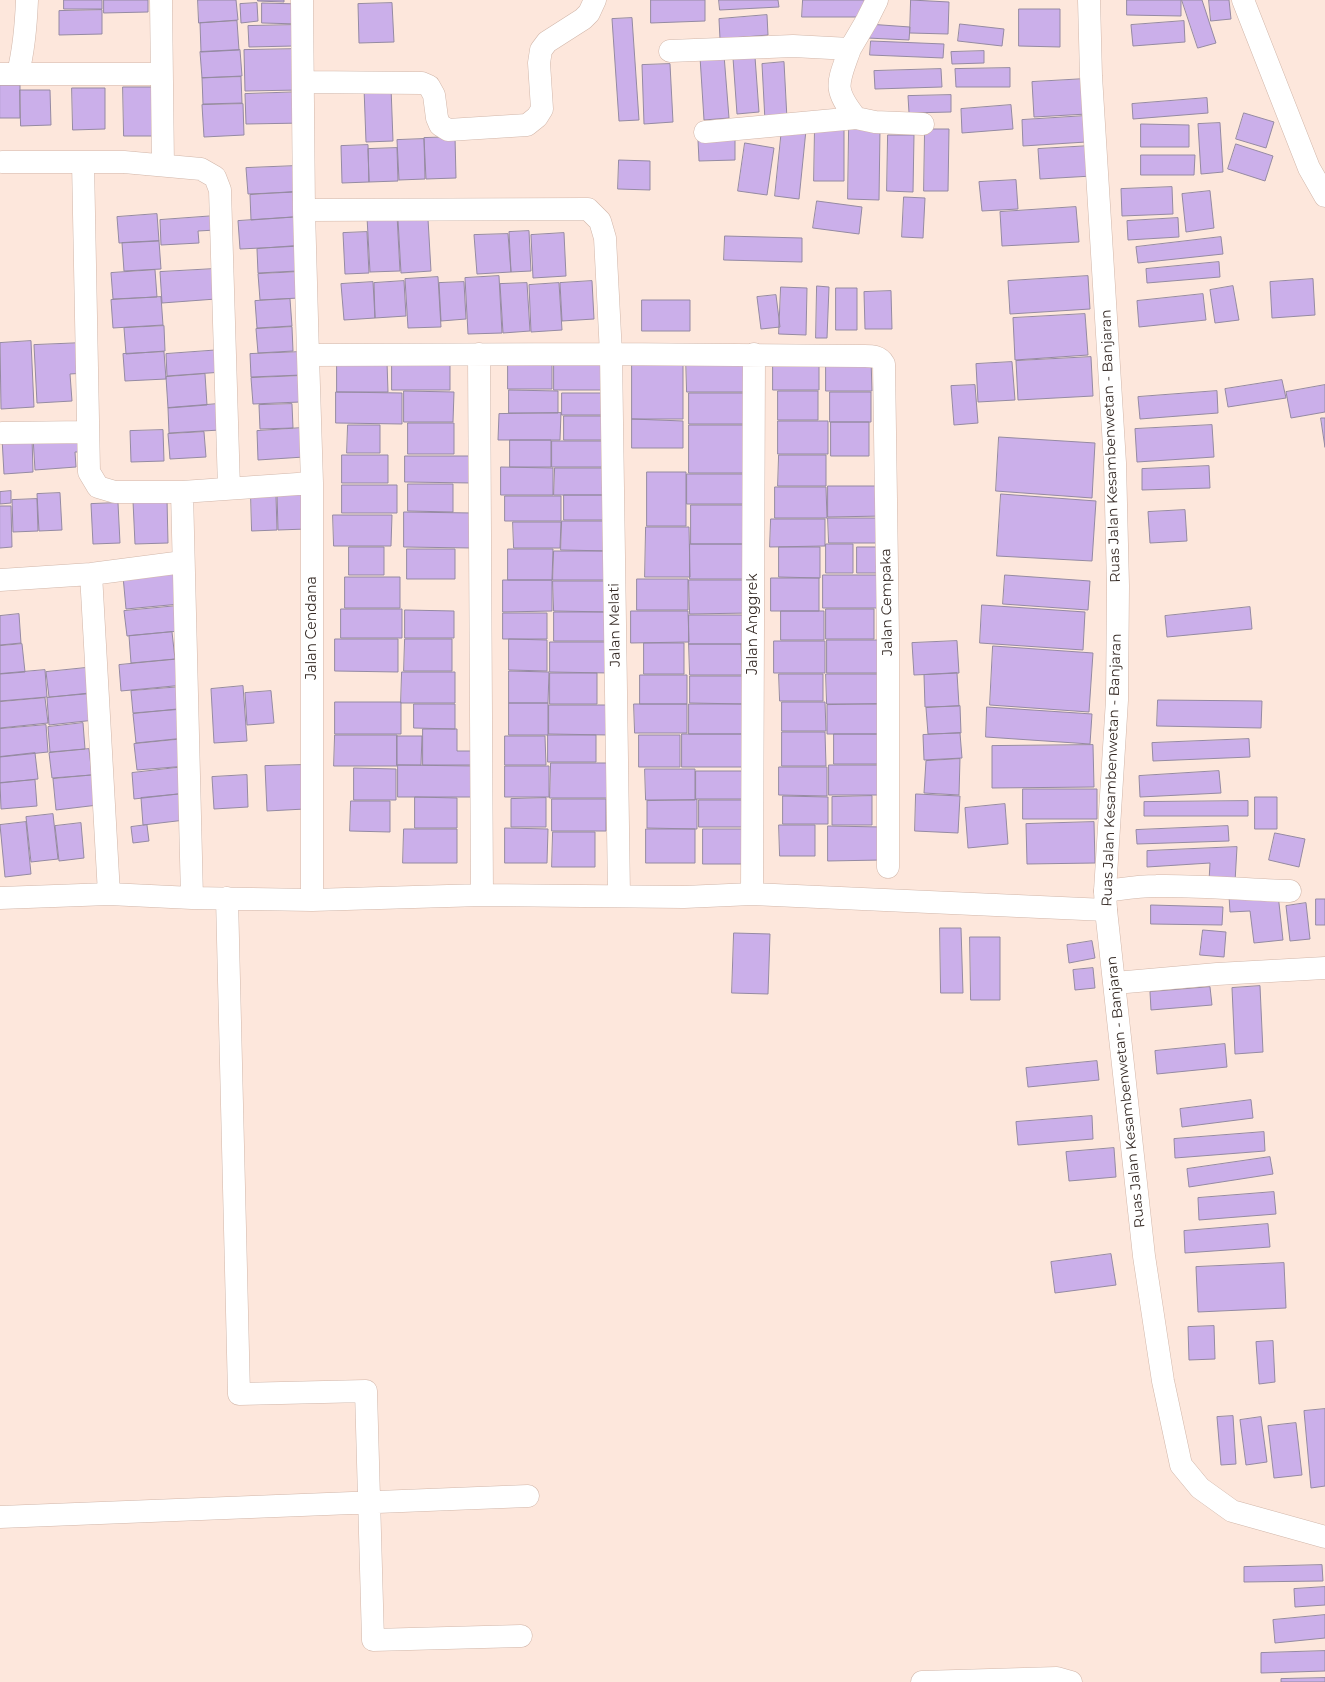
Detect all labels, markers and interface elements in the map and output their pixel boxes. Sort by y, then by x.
street label: Ruas Jalan Kesambenwetan - Banjaran [1098,309,1124,583]
street label: Jalan Cempaka [878,548,896,656]
street label: Jalan Anggrek [745,573,761,675]
street label: Jalan Cendana [304,576,320,680]
street label: Jalan Melati [606,583,624,667]
street label: Ruas Jalan Kesambenwetan - Banjaran [1099,633,1125,907]
street label: Ruas Jalan Kesambenwetan - Banjaran [1103,955,1149,1229]

